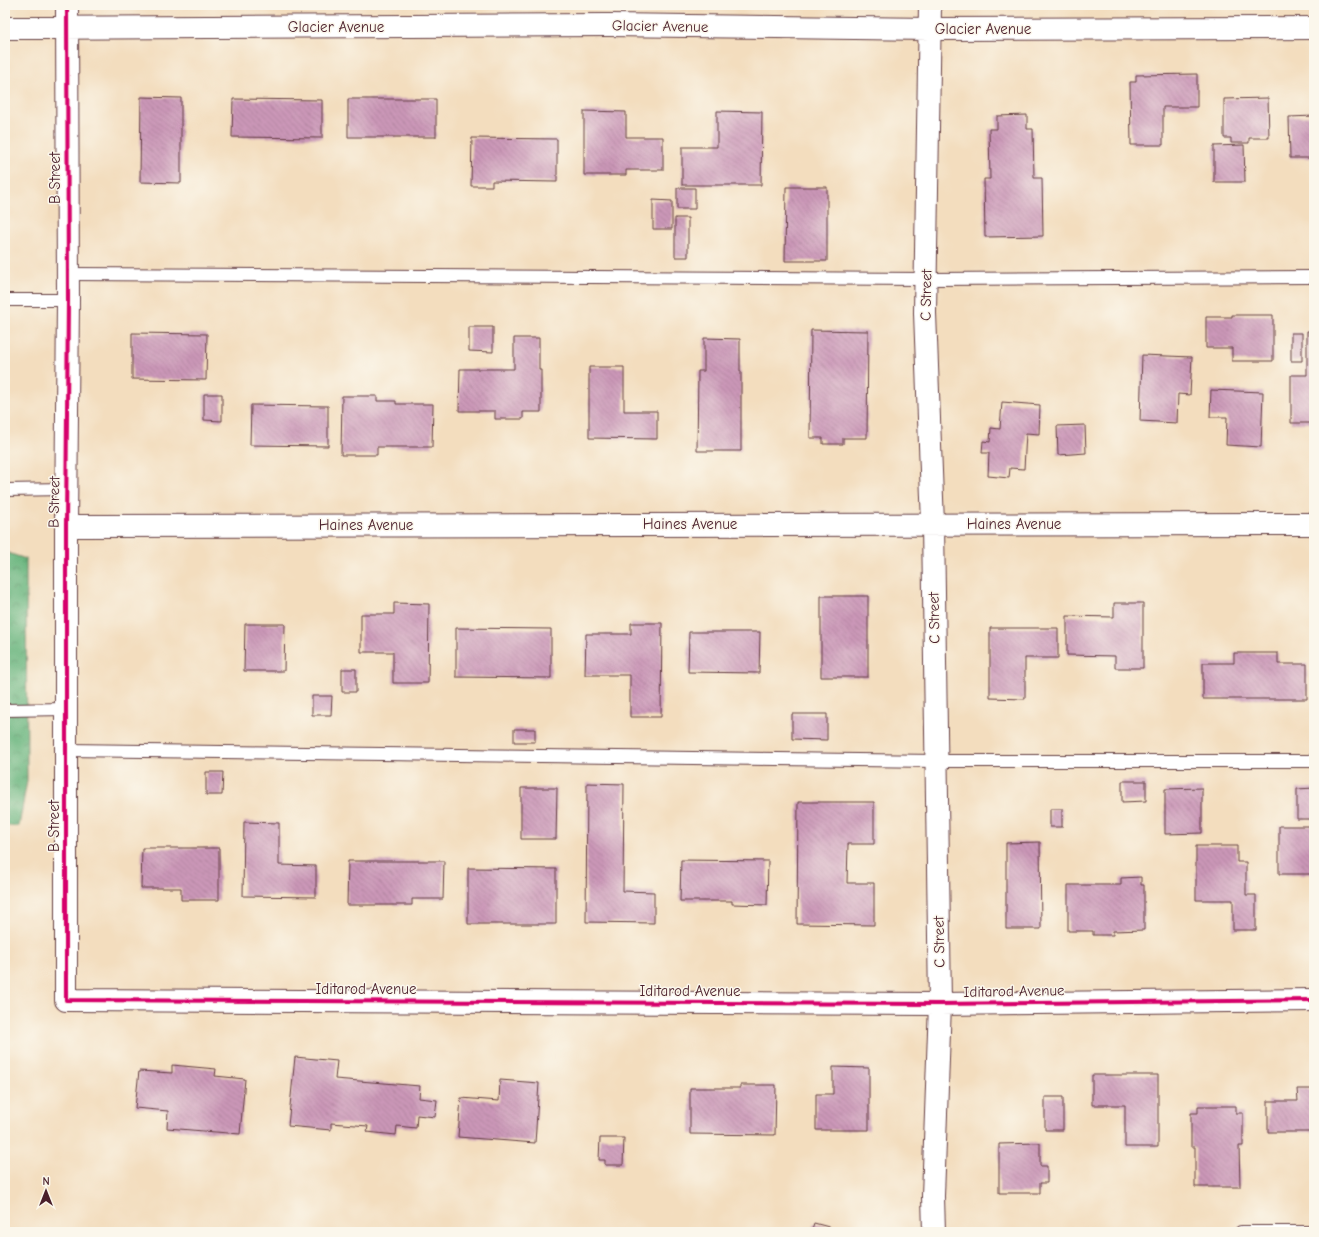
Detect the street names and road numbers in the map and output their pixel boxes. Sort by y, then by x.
street label: Glacier Avenue [612,16,709,36]
street label: Glacier Avenue [288,18,385,36]
street label: Glacier Avenue [935,20,1032,38]
street label: B Street [46,151,64,204]
street label: C Street [917,268,935,321]
street label: B Street [45,475,63,528]
street label: Haines Avenue [643,515,738,533]
street label: Haines Avenue [967,515,1062,533]
street label: Haines Avenue [319,516,414,534]
street label: C Street [925,591,943,644]
street label: B Street [45,799,63,852]
street label: C Street [930,915,948,968]
street label: Iditarod Avenue [315,980,417,998]
street label: Iditarod Avenue [963,981,1065,1001]
street label: Iditarod Avenue [639,982,741,1000]

